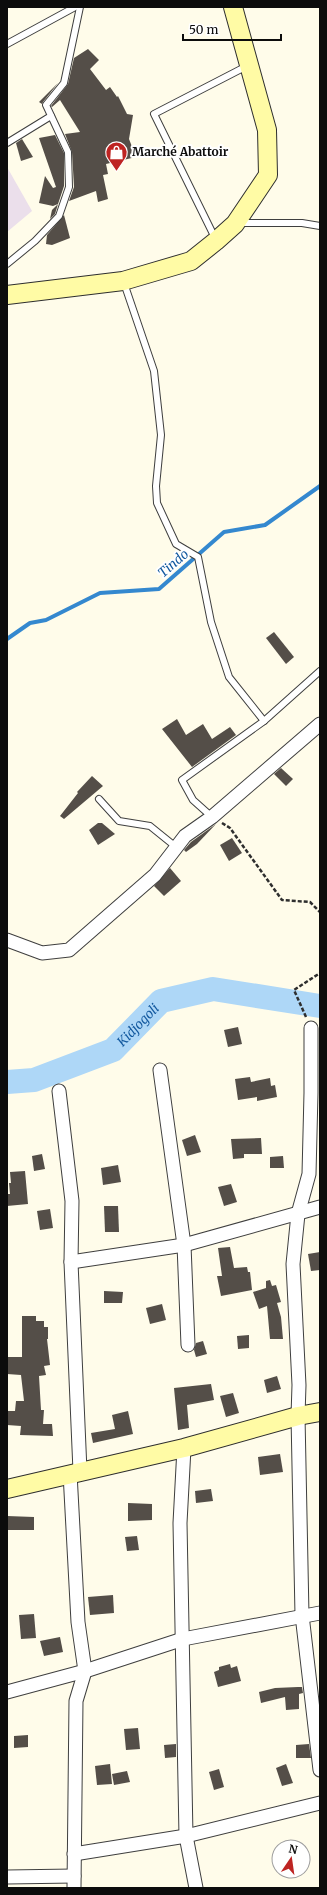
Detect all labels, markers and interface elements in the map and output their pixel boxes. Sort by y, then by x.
scale bar [183,16,281,42]
text: 50 m [189,22,218,37]
shop icon: Marché Abattoir [103,139,129,172]
place label: Marché Abattoir [132,144,229,159]
water label: Tindo [155,546,192,581]
water label: Kidjogoli [113,1000,163,1051]
north arrow [271,1839,311,1879]
text: N [287,1841,299,1857]

